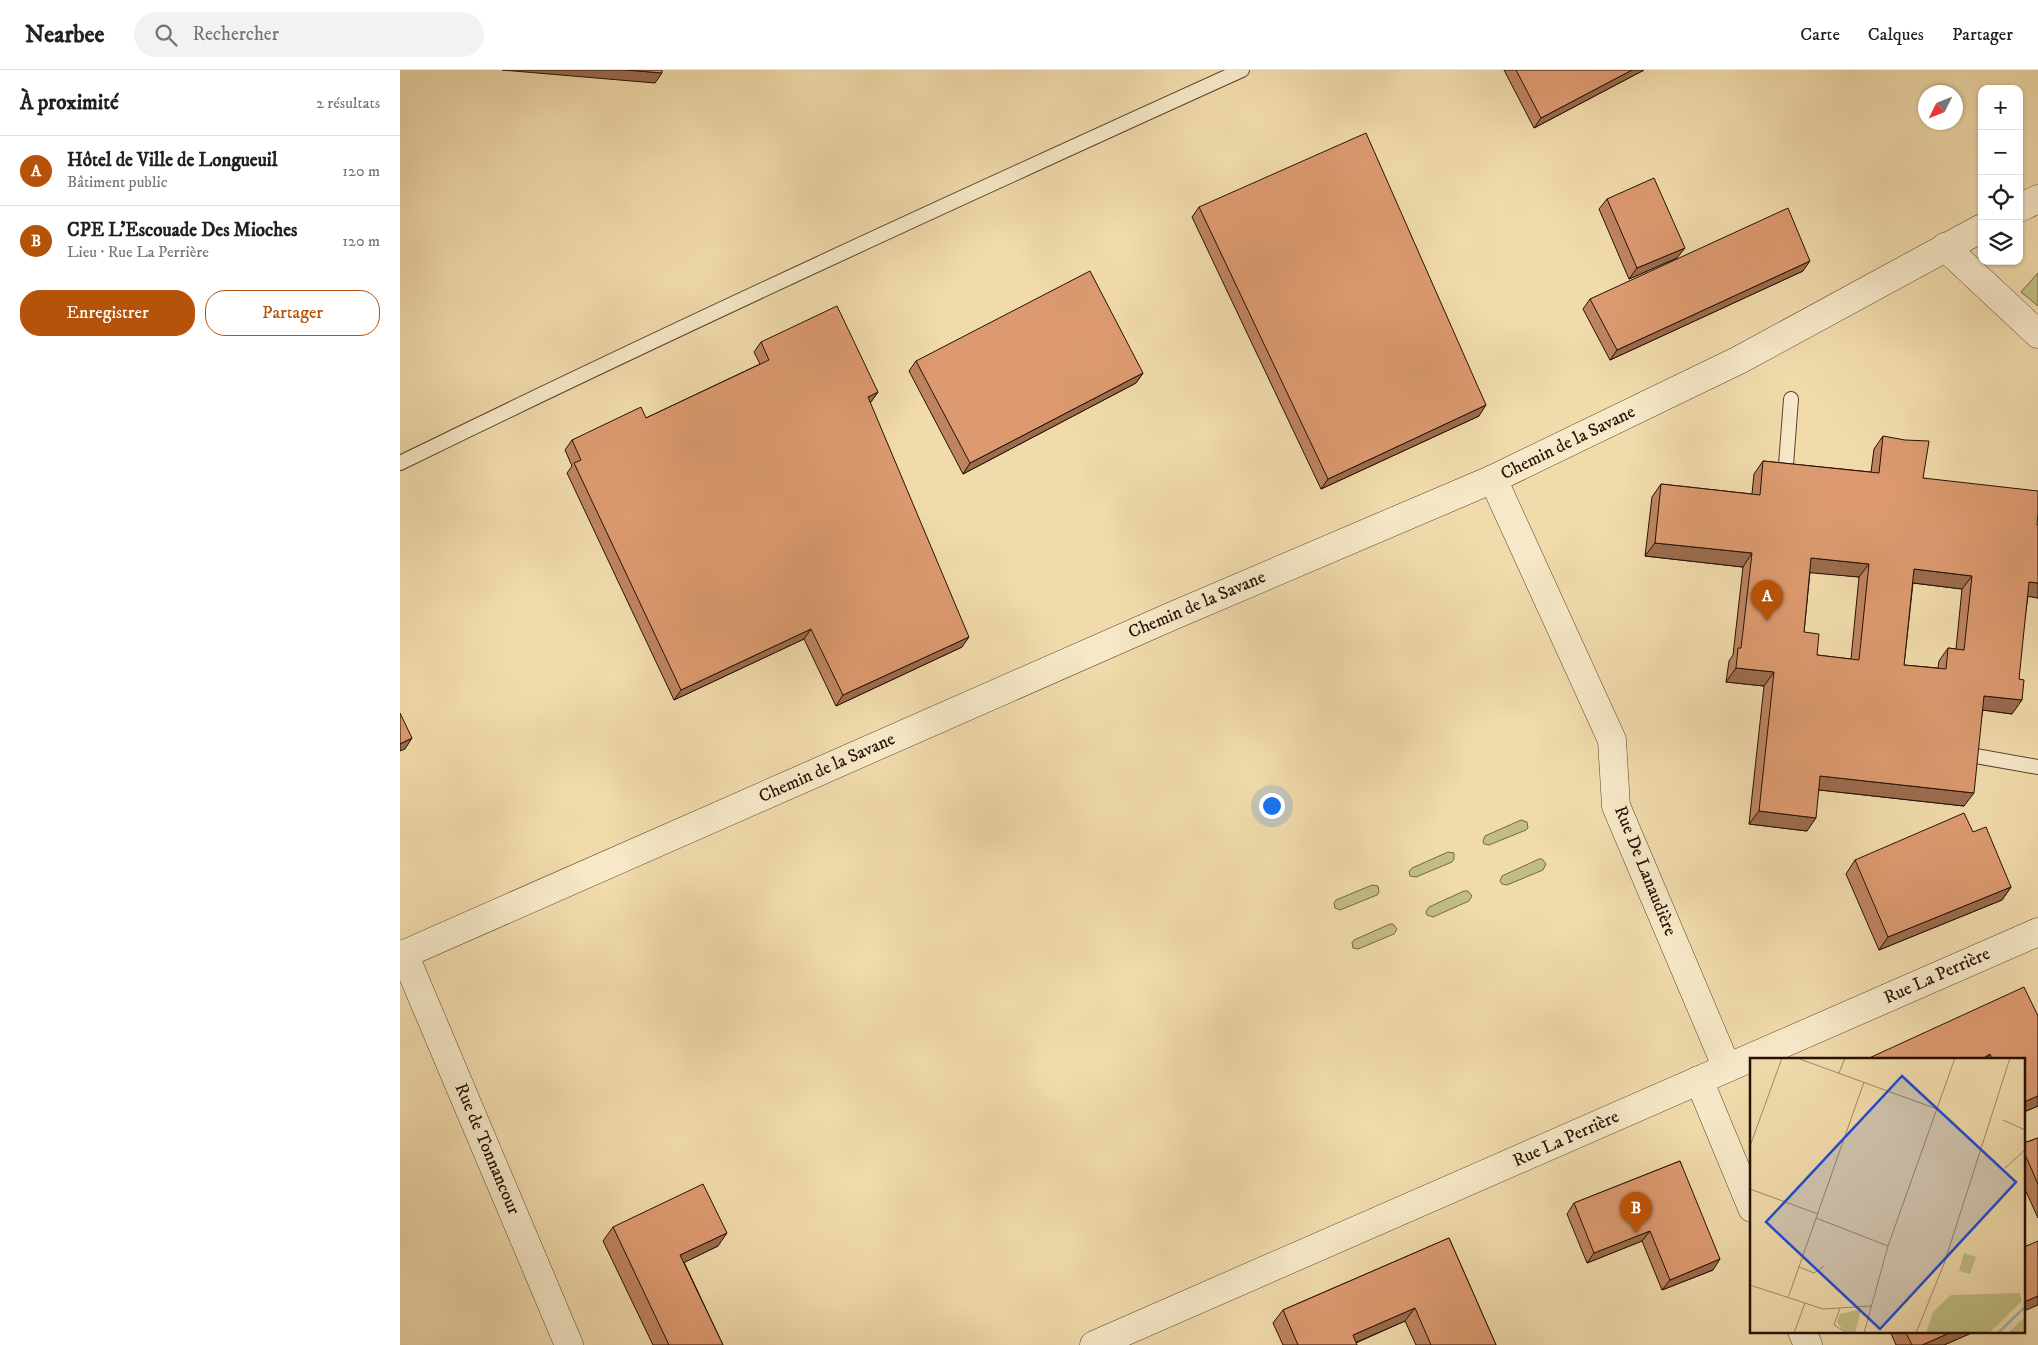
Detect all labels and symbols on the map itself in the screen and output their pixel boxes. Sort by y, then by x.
north arrow [1918,85,1963,130]
street label: Chemin de la Savane [1497,401,1639,485]
street label: Chemin de la Savane [1125,566,1269,644]
pin: A [1751,580,1783,621]
street label: Chemin de la Savane [755,728,899,808]
your location [1259,793,1285,819]
street label: Rue De Lanaudière [1609,803,1681,939]
street label: Rue La Perrière [1881,943,1993,1009]
inset map [1750,1058,2026,1332]
street label: Rue de Tonnancour [449,1080,525,1218]
street label: Rue La Perrière [1510,1106,1622,1172]
pin: B [1620,1192,1652,1233]

